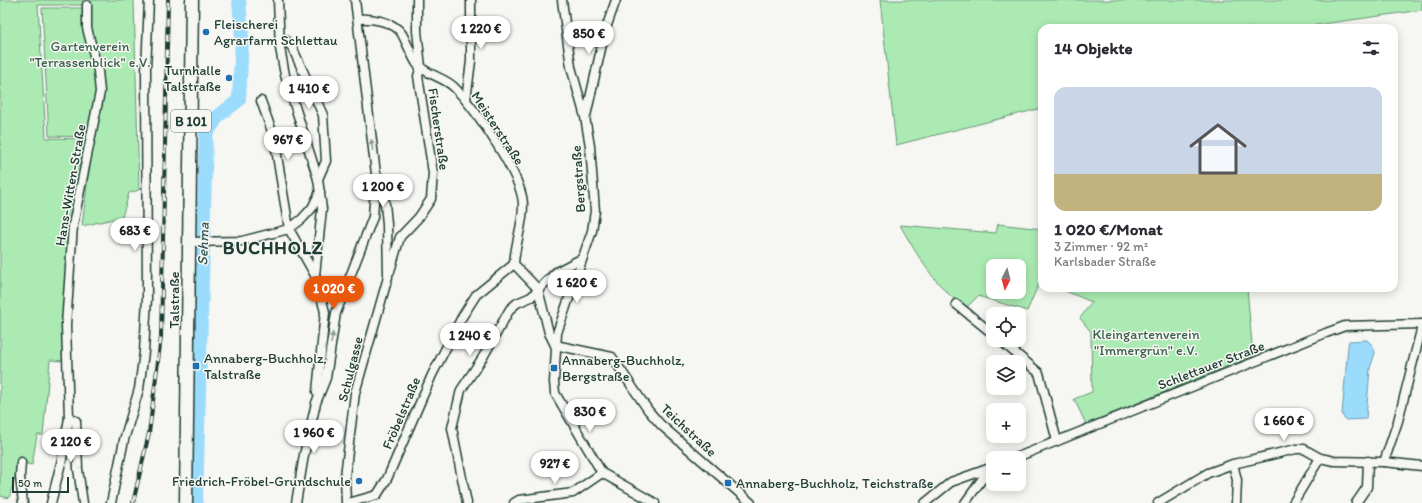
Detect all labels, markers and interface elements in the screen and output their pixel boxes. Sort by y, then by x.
place label: Fleischerei Agrarfarm Schlettau [214,16,338,49]
pin: 1 220 € [444,16,518,50]
text: 1 220 € [461,21,502,36]
pin: 850 € [561,21,617,55]
text: 850 € [573,26,605,41]
marker: Fleischerei Agrarfarm Schlettau [201,27,211,37]
icon: filters [1360,37,1382,59]
park label: Gartenverein "Terrassenblick" e.V. [29,38,151,71]
text: 14 Objekte [1054,38,1133,58]
place label: Turnhalle Talstraße [164,62,221,95]
marker: Turnhalle Talstraße [224,73,234,83]
pin: 1 410 € [272,76,346,110]
text: 1 410 € [288,81,330,96]
street label: Fischerstraße [424,87,453,171]
street label: Meisterstraße [467,88,528,169]
road number: B 101 [171,110,211,132]
icon: home [1182,113,1254,185]
street label: Hans-Witten-Straße [51,122,90,247]
pin: 967 € [260,127,316,161]
text: 967 € [273,132,303,147]
one-way arrow [369,139,375,151]
street label: Bergstraße [568,144,589,213]
pin: 1 200 € [346,174,420,208]
text: 1 200 € [362,179,404,194]
pin: 683 € [107,218,163,252]
text: 1 020 €/Monat [1054,219,1163,239]
water label: Sehma [193,222,213,266]
text: 683 € [119,223,151,238]
district label: BUCHHOLZ [223,237,323,259]
text: 3 Zimmer · 92 m² [1054,239,1148,254]
text: Karlsbader Straße [1054,254,1156,269]
north arrow [986,259,1026,299]
map controls [986,259,1026,491]
pin: 1 620 € [540,270,614,304]
street label: Talstraße [166,271,183,329]
text: 1 620 € [556,275,598,290]
pin: 1 020 € [297,276,371,310]
text: 1 020 € [313,281,355,296]
button: locate [986,307,1026,347]
pin: 1 240 € [433,323,507,357]
park label: Kleingartenverein "Immergrün" e.V. [1092,326,1200,359]
text: 1 240 € [449,328,491,343]
one-way arrow [329,332,335,344]
street label: Schulgasse [334,334,367,404]
street label: Schlettauer Straße [1155,337,1267,394]
place label: Annaberg-Buchholz, Talstraße [204,350,327,383]
place label: Annaberg-Buchholz, Bergstraße [562,352,685,385]
button: layers [986,355,1026,395]
marker: Annaberg-Buchholz, Talstraße [191,361,201,371]
marker: Annaberg-Buchholz, Bergstraße [549,363,559,373]
street label: Fröbelstraße [379,374,424,452]
pin: 830 € [562,399,618,433]
street label: Teichstraße [657,400,720,461]
button: + [986,403,1026,443]
text: 830 € [574,404,606,419]
pin: 1 660 € [1247,408,1321,442]
text: 1 660 € [1263,413,1305,428]
pin: 1 960 € [277,420,351,454]
text: 1 960 € [294,425,335,440]
pin: 2 120 € [34,429,108,463]
text: 2 120 € [51,434,92,449]
pin: 927 € [527,451,583,485]
button: − [986,451,1026,491]
text: 927 € [540,456,570,471]
place label: Friedrich-Fröbel-Grundschule [172,473,351,490]
scale bar [12,475,69,494]
place label: Annaberg-Buchholz, Teichstraße [736,475,934,492]
marker: Friedrich-Fröbel-Grundschule [354,476,364,486]
text: 50 m [18,477,42,490]
marker: Annaberg-Buchholz, Teichstraße [723,478,733,488]

